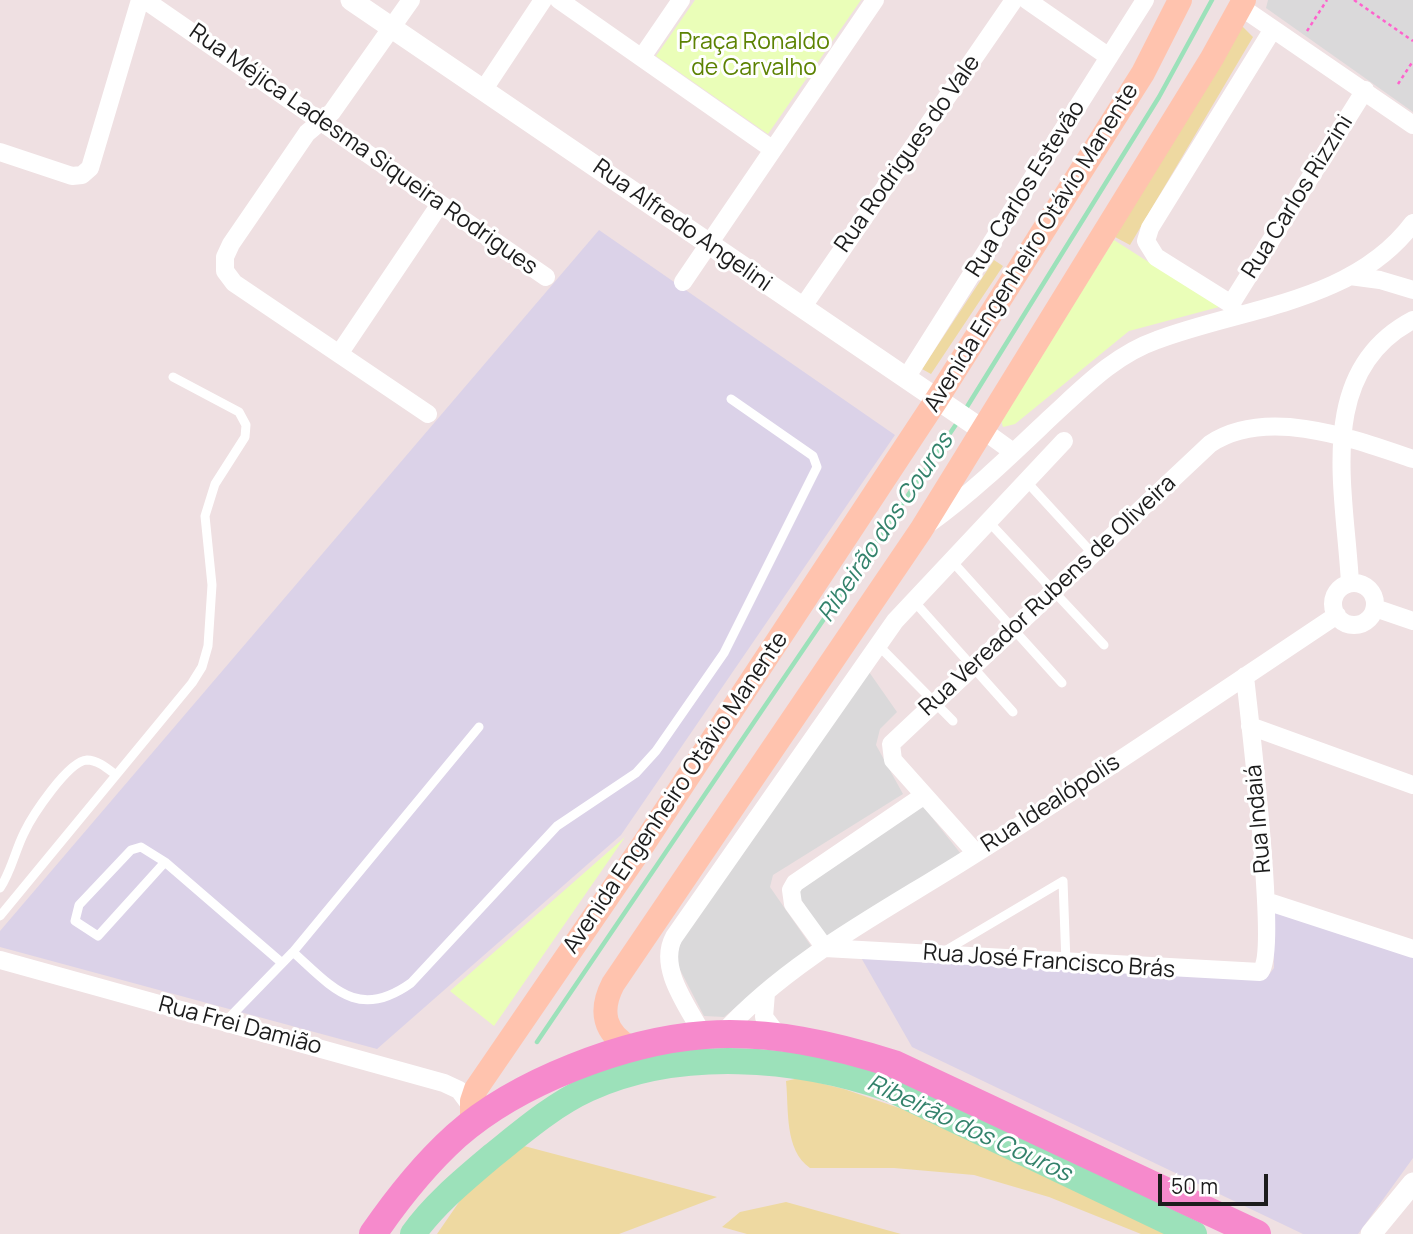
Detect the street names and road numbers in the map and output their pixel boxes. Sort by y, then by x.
street label: Rua Méjica Ladesma Siqueira Rodrigues [183,19,543,281]
street label: Rua Rodrigues do Vale [829,50,987,258]
street label: Avenida Engenheiro Otávio Manente [919,79,1145,417]
street label: Rua Carlos Estevão [961,96,1091,282]
street label: Rua Carlos Rizzini [1237,110,1359,284]
street label: Rua Alfredo Angelini [587,154,777,298]
street label: Rua Vereador Rubens de Oliveira [914,470,1182,722]
street label: Avenida Engenheiro Otávio Manente [558,627,794,959]
street label: Rua Idealópolis [977,749,1125,859]
street label: Rua Indaiá [1241,763,1277,875]
street label: Rua José Francisco Brás [922,939,1176,985]
street label: Rua Frei Damião [155,991,325,1061]

